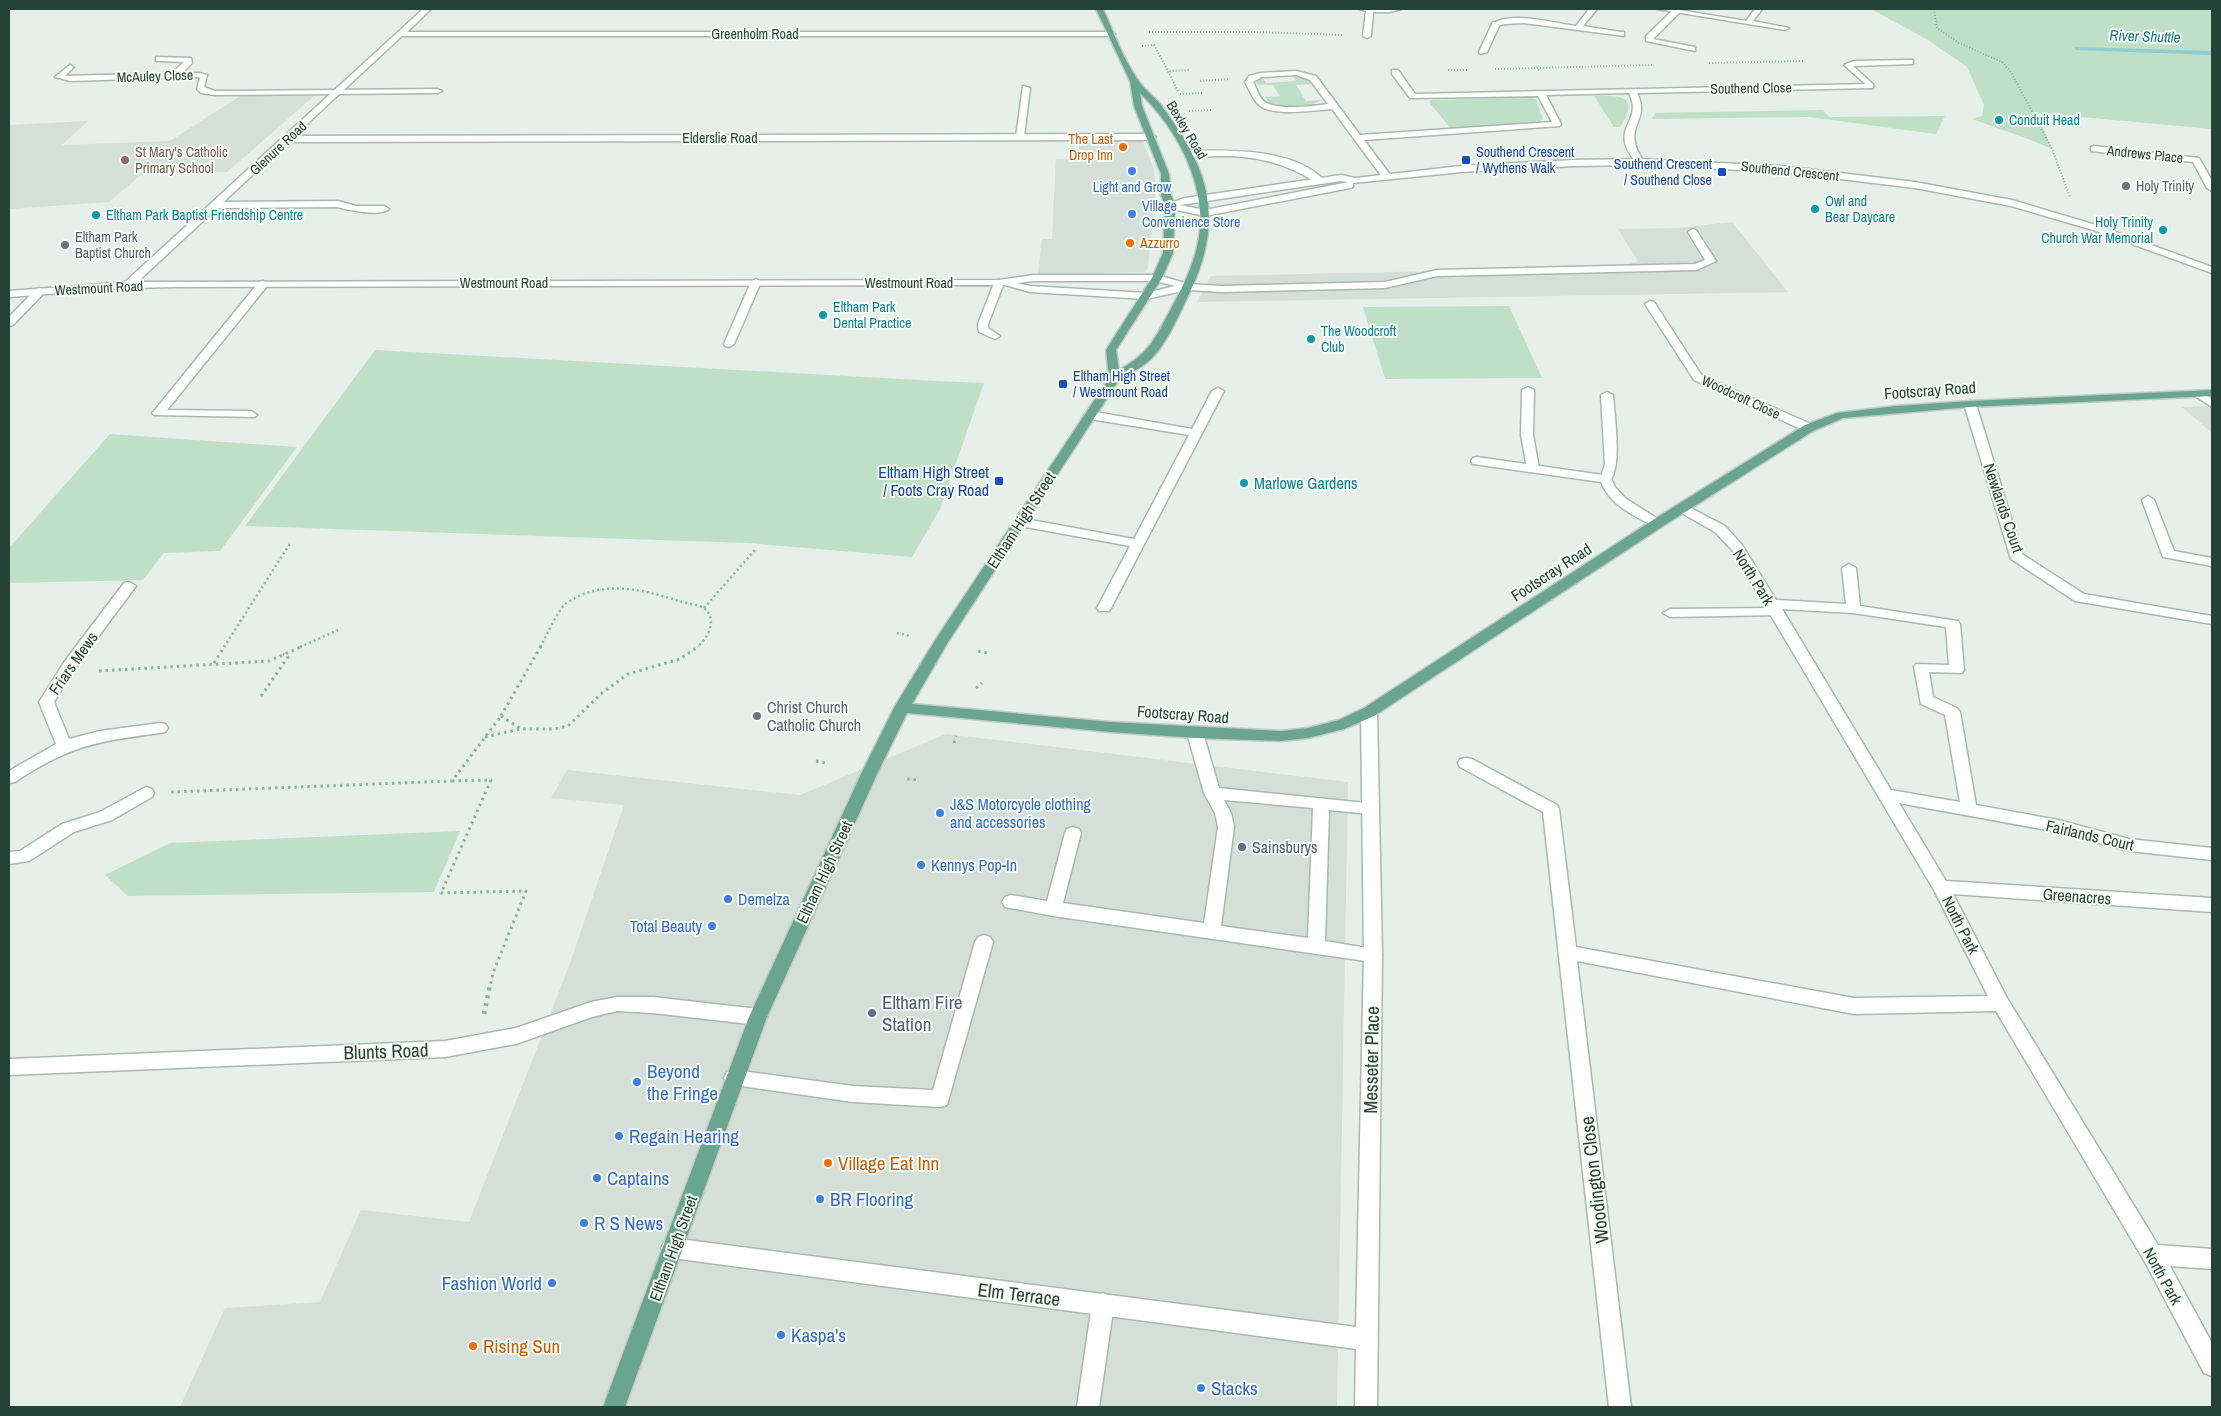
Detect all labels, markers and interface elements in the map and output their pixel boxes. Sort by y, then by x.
water label: River Shuttle [2109,24,2181,48]
street label: Greenholm Road [711,25,799,43]
street label: McAuley Close [116,66,194,86]
street label: Southend Close [1710,78,1792,98]
street label: Bexley Road [1163,97,1211,163]
place label: Conduit Head [2009,111,2080,129]
marker: Conduit Head [1993,114,2005,126]
street label: Glenure Road [246,117,310,179]
street label: Elderslie Road [682,129,758,147]
place label: The Last Drop Inn [1068,130,1113,164]
marker: The Last Drop Inn [1117,141,1129,153]
street label: Andrews Place [2105,141,2184,167]
place label: St Mary's Catholic Primary School [135,143,228,177]
place label: Southend Crescent / Wythens Walk [1476,143,1574,177]
marker: St Mary's Catholic Primary School [119,154,131,166]
marker: Southend Crescent / Wythens Walk [1460,154,1472,166]
place label: Southend Crescent / Southend Close [1614,155,1712,189]
street label: Southend Crescent [1740,157,1840,185]
marker: Light and Grow [1126,165,1138,177]
marker: Southend Crescent / Southend Close [1716,166,1728,178]
place label: Holy Trinity [2136,177,2194,195]
place label: Light and Grow [1093,178,1172,196]
marker: Holy Trinity [2120,180,2132,192]
place label: Owl and Bear Daycare [1825,192,1895,226]
place label: Village Convenience Store [1142,197,1240,231]
marker: Owl and Bear Daycare [1809,203,1821,215]
place label: Eltham Park Baptist Friendship Centre [106,206,303,224]
marker: Village Convenience Store [1126,208,1138,220]
marker: Eltham Park Baptist Friendship Centre [90,209,102,221]
place label: Holy Trinity Church War Memorial [2041,213,2153,247]
marker: Holy Trinity Church War Memorial [2157,224,2169,236]
place label: Eltham Park Baptist Church [75,228,151,262]
place label: Azzurro [1139,234,1180,252]
marker: Azzurro [1124,237,1136,249]
marker: Eltham Park Baptist Church [59,239,71,251]
street label: Westmount Road [460,274,548,292]
street label: Westmount Road [865,274,953,292]
street label: Westmount Road [54,277,144,299]
place label: Eltham Park Dental Practice [833,298,911,332]
marker: Eltham Park Dental Practice [817,309,829,321]
place label: The Woodcroft Club [1321,322,1396,356]
marker: The Woodcroft Club [1305,333,1317,345]
place label: Eltham High Street / Westmount Road [1073,367,1170,401]
street label: Woodcroft Close [1699,371,1783,423]
street label: Footscray Road [1883,376,1977,404]
marker: Eltham High Street / Westmount Road [1057,378,1069,390]
street label: Newlands Court [1978,460,2030,556]
place label: Eltham High Street / Foots Cray Road [878,461,989,501]
street label: Eltham High Street [982,467,1061,572]
place label: Marlowe Gardens [1254,472,1358,494]
marker: Eltham High Street / Foots Cray Road [993,475,1005,487]
marker: Marlowe Gardens [1238,477,1250,489]
street label: Footscray Road [1506,538,1596,606]
street label: North Park [1728,545,1780,610]
street label: Friars Mews [43,627,103,699]
place label: Christ Church Catholic Church [767,696,861,736]
street label: Footscray Road [1136,700,1230,728]
marker: Christ Church Catholic Church [751,710,763,722]
place label: J&S Motorcycle clothing and accessories [950,793,1091,833]
marker: J&S Motorcycle clothing and accessories [934,807,946,819]
street label: Fairlands Court [2044,814,2137,856]
street label: Eltham High Street [791,817,858,927]
place label: Sainsburys [1252,836,1318,858]
marker: Sainsburys [1236,841,1248,853]
place label: Kennys Pop-In [931,854,1017,876]
marker: Kennys Pop-In [915,859,927,871]
street label: Greenacres [2042,883,2112,909]
place label: Demelza [738,888,790,910]
street label: North Park [1937,892,1985,958]
marker: Demelza [722,893,734,905]
place label: Total Beauty [630,915,702,937]
marker: Total Beauty [706,920,718,932]
place label: Eltham Fire Station [882,989,963,1037]
street label: Messeter Place [1357,1006,1385,1114]
marker: Eltham Fire Station [866,1007,878,1019]
street label: Blunts Road [343,1037,429,1065]
place label: Beyond the Fringe [647,1058,718,1106]
marker: Beyond the Fringe [631,1076,643,1088]
street label: Woodington Close [1573,1115,1615,1245]
place label: Regain Hearing [629,1123,739,1149]
marker: Regain Hearing [613,1130,625,1142]
place label: Village Eat Inn [838,1150,939,1176]
marker: Village Eat Inn [822,1157,834,1169]
place label: Captains [607,1165,670,1191]
marker: Captains [591,1172,603,1184]
place label: BR Flooring [830,1186,913,1212]
street label: Eltham High Street [644,1192,702,1304]
marker: BR Flooring [814,1193,826,1205]
place label: R S News [594,1210,663,1236]
marker: R S News [578,1217,590,1229]
street label: North Park [2138,1243,2188,1309]
place label: Fashion World [442,1270,542,1296]
street label: Elm Terrace [976,1276,1062,1312]
marker: Fashion World [546,1277,558,1289]
place label: Kaspa's [791,1322,846,1348]
marker: Kaspa's [775,1329,787,1341]
place label: Rising Sun [483,1333,560,1359]
marker: Rising Sun [467,1340,479,1352]
place label: Stacks [1211,1375,1258,1401]
marker: Stacks [1195,1382,1207,1394]

